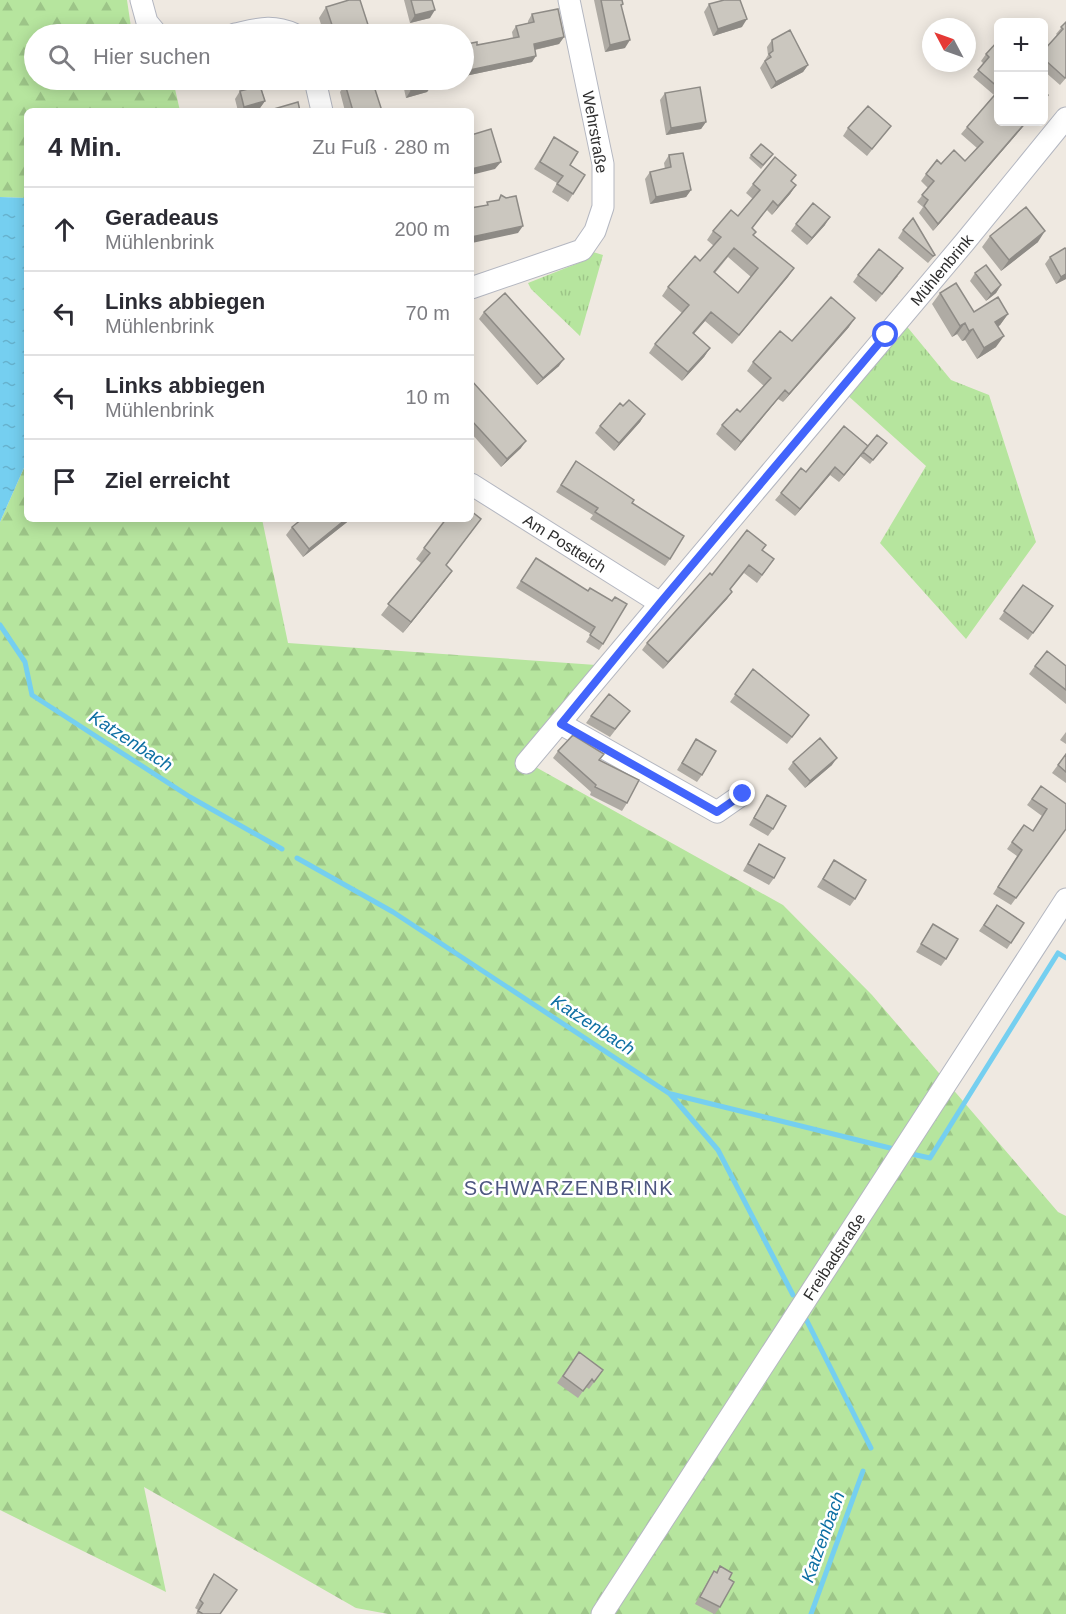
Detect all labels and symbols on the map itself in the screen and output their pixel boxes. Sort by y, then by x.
north arrow [922,18,976,72]
street label: Wehrstraße [579,90,611,175]
street label: Mühlenbrink [907,230,977,309]
route start [872,321,898,347]
street label: Am Postteich [520,511,609,575]
water label: Katzenbach [86,707,176,775]
route end [729,780,755,806]
water label: Katzenbach [548,991,638,1059]
district label: SCHWARZENBRINK [464,1177,674,1199]
street label: Freibadstraße [800,1210,868,1303]
water label: Katzenbach [797,1489,849,1585]

